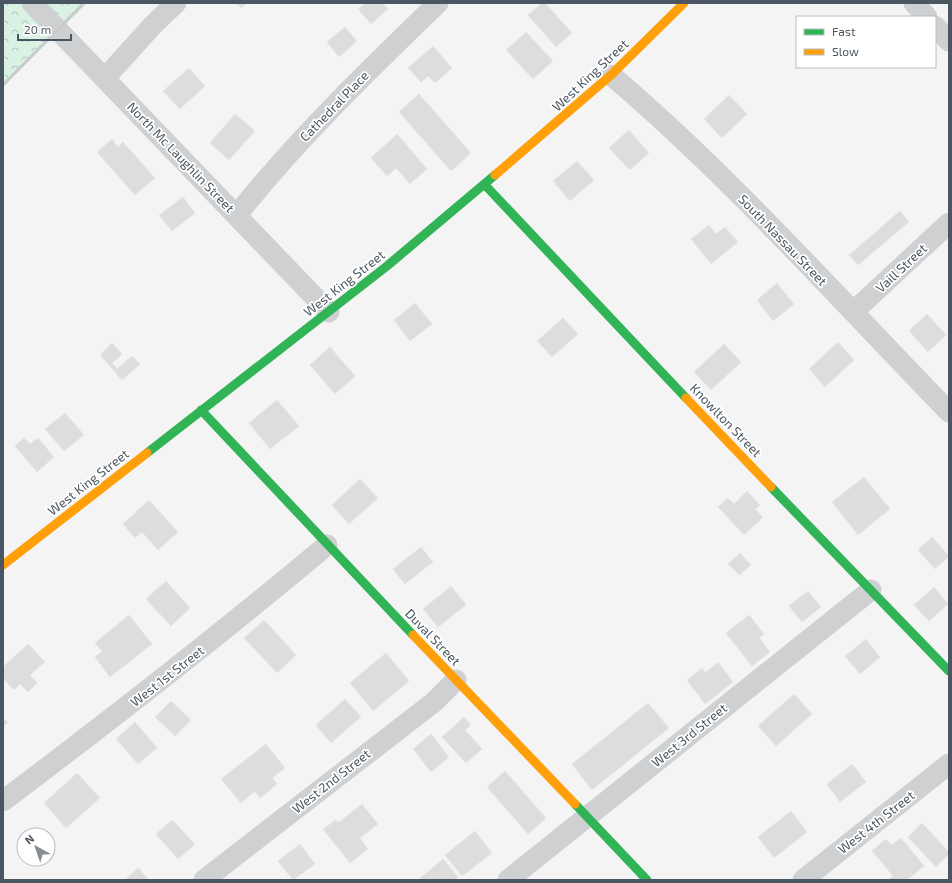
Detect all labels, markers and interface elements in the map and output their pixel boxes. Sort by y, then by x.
scale bar [18,16,71,42]
legend [796,16,936,68]
text: 20 m [24,22,51,36]
text: Fast [832,24,856,38]
street label: West King Street [549,36,631,114]
text: Slow [832,44,859,58]
street label: Cathedral Place [296,67,372,145]
street label: North Mc Laughlin Street [124,98,238,216]
street label: South Nassau Street [735,191,831,289]
street label: Vaill Street [872,240,930,296]
street label: West King Street [300,246,388,320]
street label: Knowlton Street [687,380,765,460]
street label: West King Street [44,445,132,519]
street label: Duval Street [402,605,464,669]
street label: West 1st Street [127,642,207,710]
street label: West 3rd Street [648,700,730,770]
street label: West 2nd Street [289,745,373,817]
street label: West 4th Street [834,787,918,857]
north arrow [16,827,56,867]
text: N [22,831,37,846]

